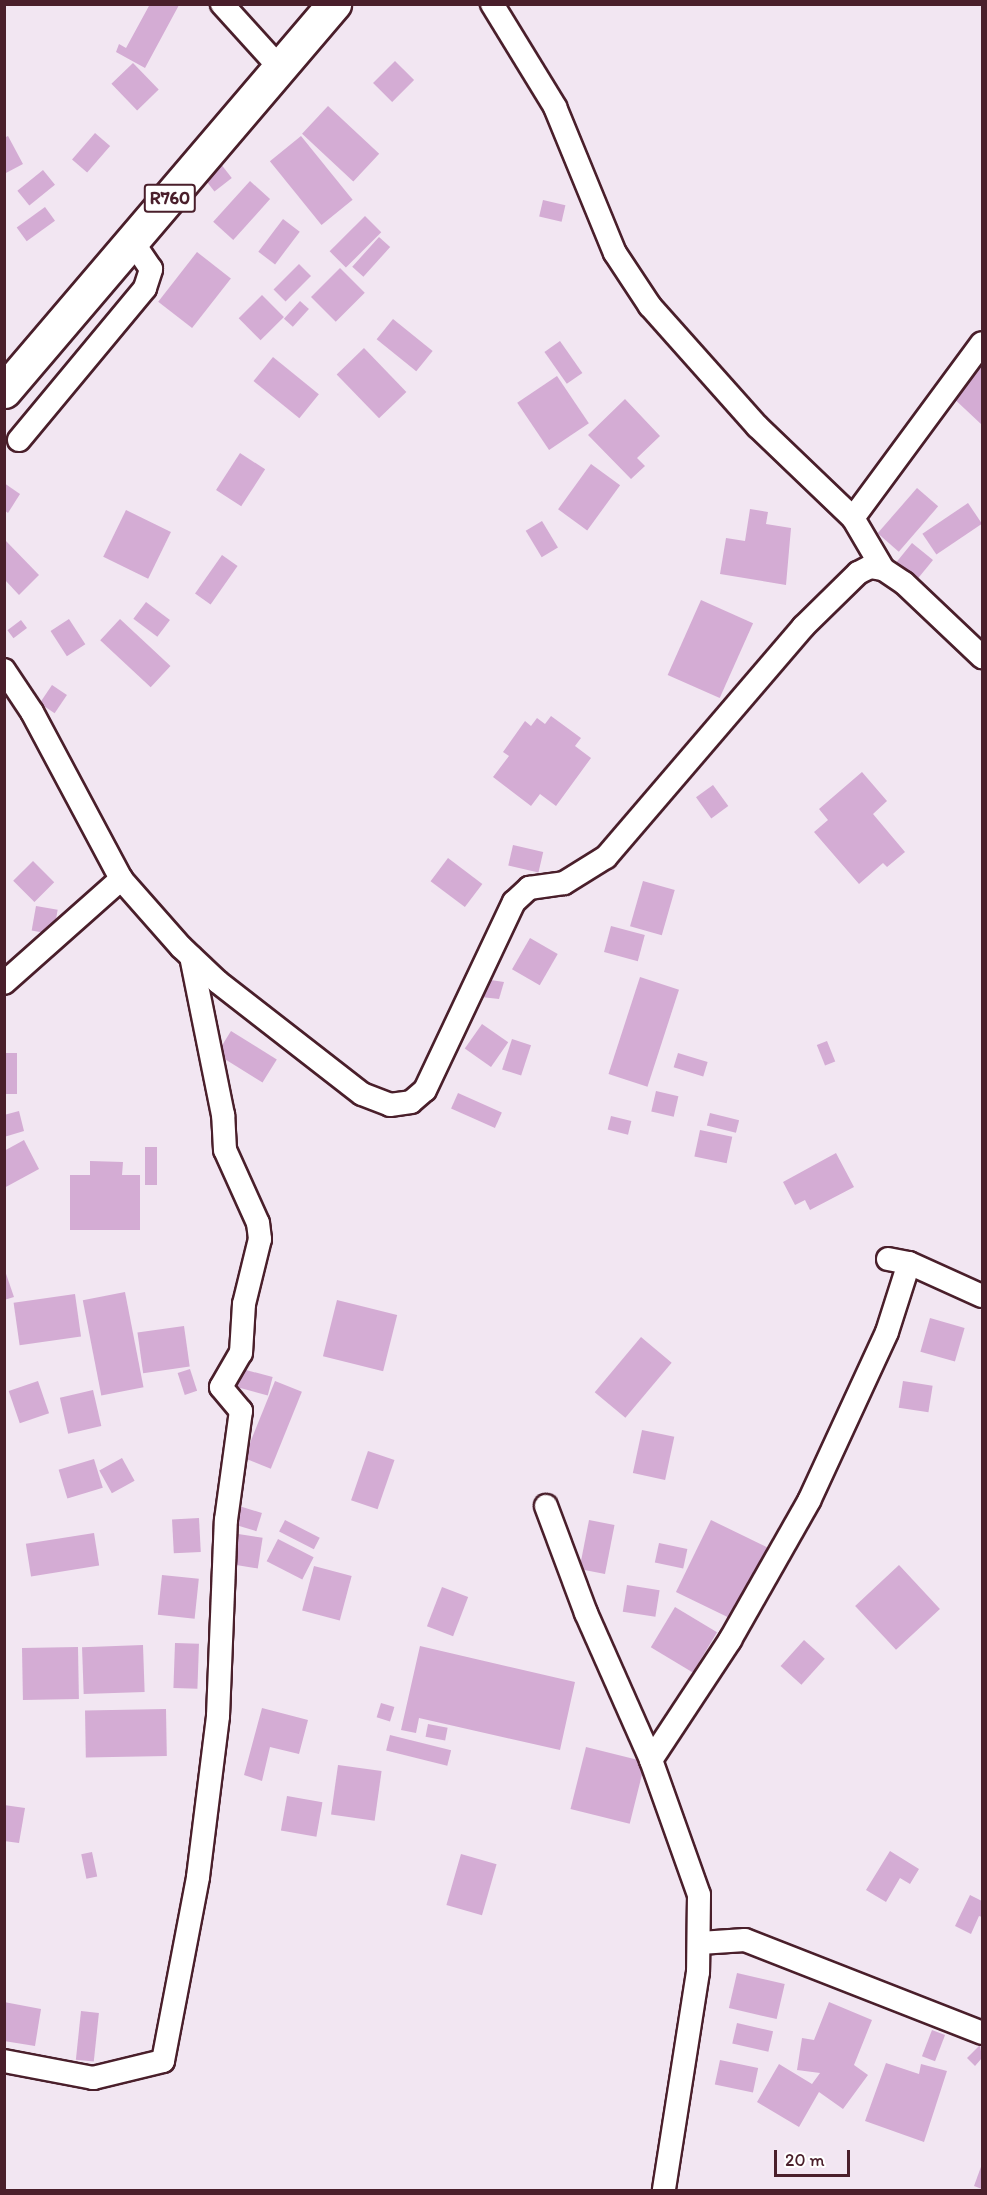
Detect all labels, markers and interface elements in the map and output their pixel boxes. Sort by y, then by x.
road number: R760 [143,183,197,213]
scale bar [777,2138,854,2176]
text: 20 m [785,2149,825,2171]

